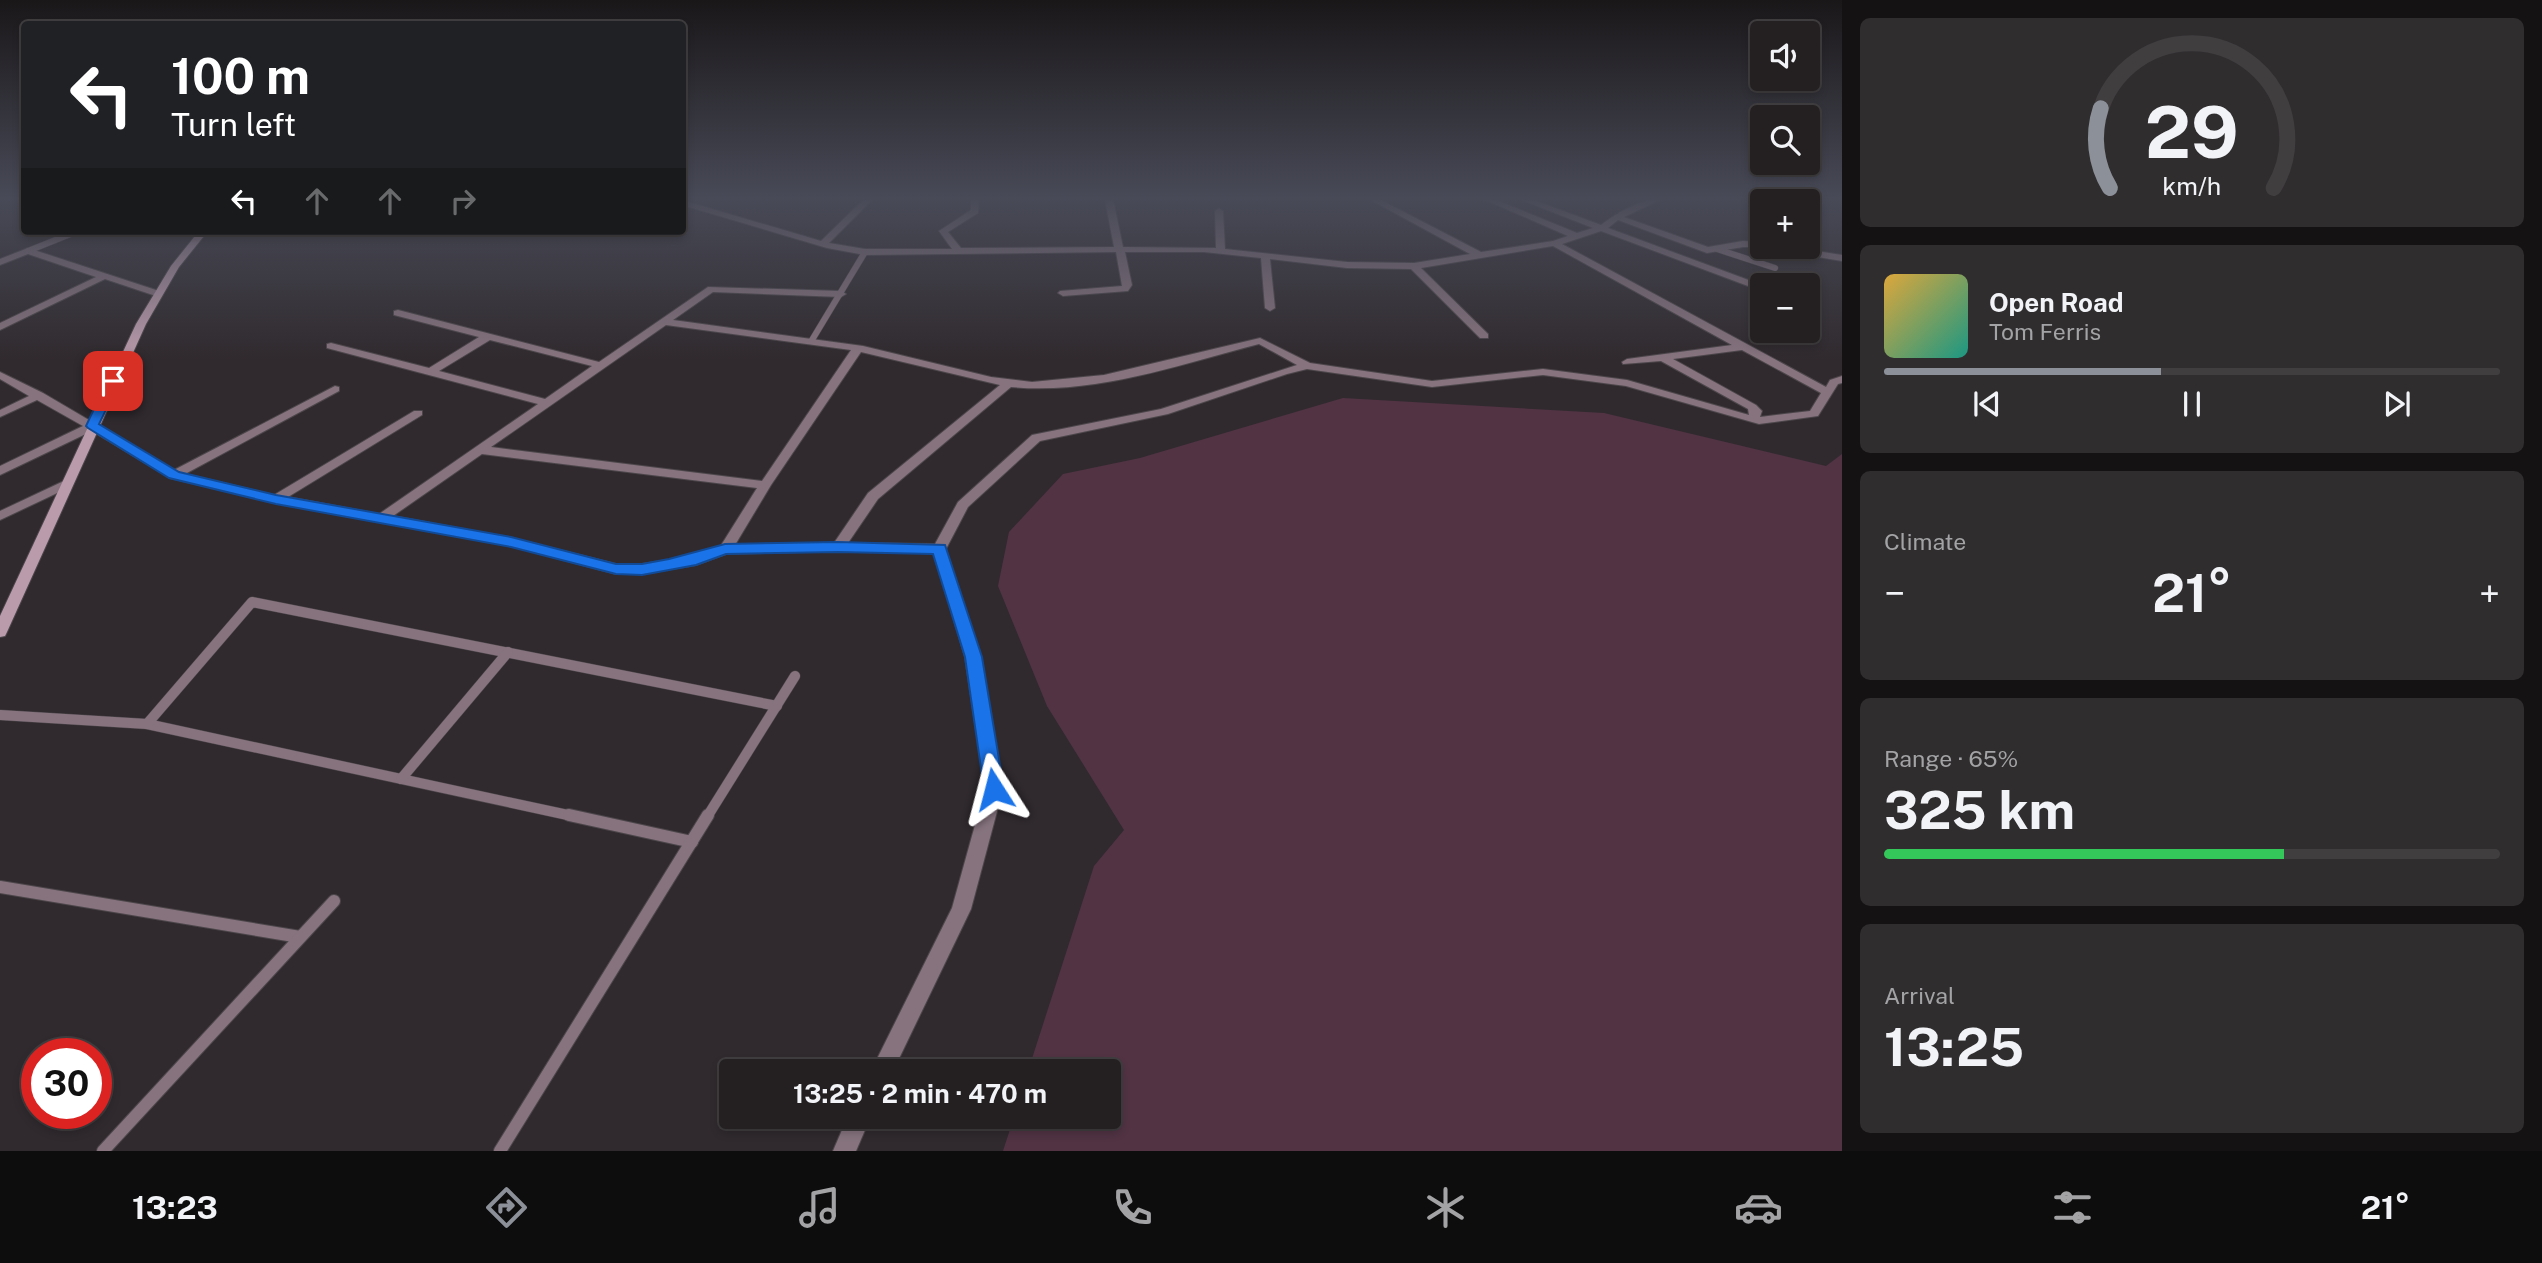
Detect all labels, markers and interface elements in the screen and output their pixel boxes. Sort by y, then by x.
map controls [1750,21,1820,343]
button: sound [1750,21,1820,91]
text: 100 m [171,47,310,105]
icon: left [56,49,147,140]
text: 29 [2145,90,2239,175]
button: search [1750,105,1820,175]
text: Turn left [171,106,296,143]
text: km/h [2163,171,2221,201]
icon: left [225,182,263,220]
icon: ahead [298,182,336,220]
icon: ahead [371,182,409,220]
icon: right [444,182,482,220]
button: + [1750,189,1820,259]
button: − [1750,273,1820,343]
text: Open Road [1989,287,2124,318]
text: Tom Ferris [1989,318,2101,345]
pin [83,351,143,411]
icon: arrive [94,362,132,400]
icon: previous [1968,385,2006,423]
icon: pause [2173,385,2211,423]
icon: next [2378,385,2416,423]
text: Climate [1884,528,1966,555]
text: 21° [2152,563,2232,624]
text: − [1884,571,1905,616]
text: + [2479,571,2500,616]
text: Range · 65% [1884,745,2018,772]
position arrow [957,752,1031,826]
text: 325 km [1884,780,2075,841]
text: Arrival [1884,982,1955,1009]
text: 13:25 [1884,1017,2024,1078]
speed limit sign: 30 [21,1038,112,1129]
text: 13:25 · 2 min · 470 m [793,1078,1047,1109]
icon: directions [482,1183,531,1232]
icon: music [795,1183,844,1232]
icon: phone [1108,1183,1157,1232]
icon: climate [1421,1183,1470,1232]
icon: car [1734,1183,1783,1232]
icon: filters [2048,1183,2097,1232]
text: 13:23 [132,1189,218,1226]
text: 21° [2361,1189,2410,1226]

